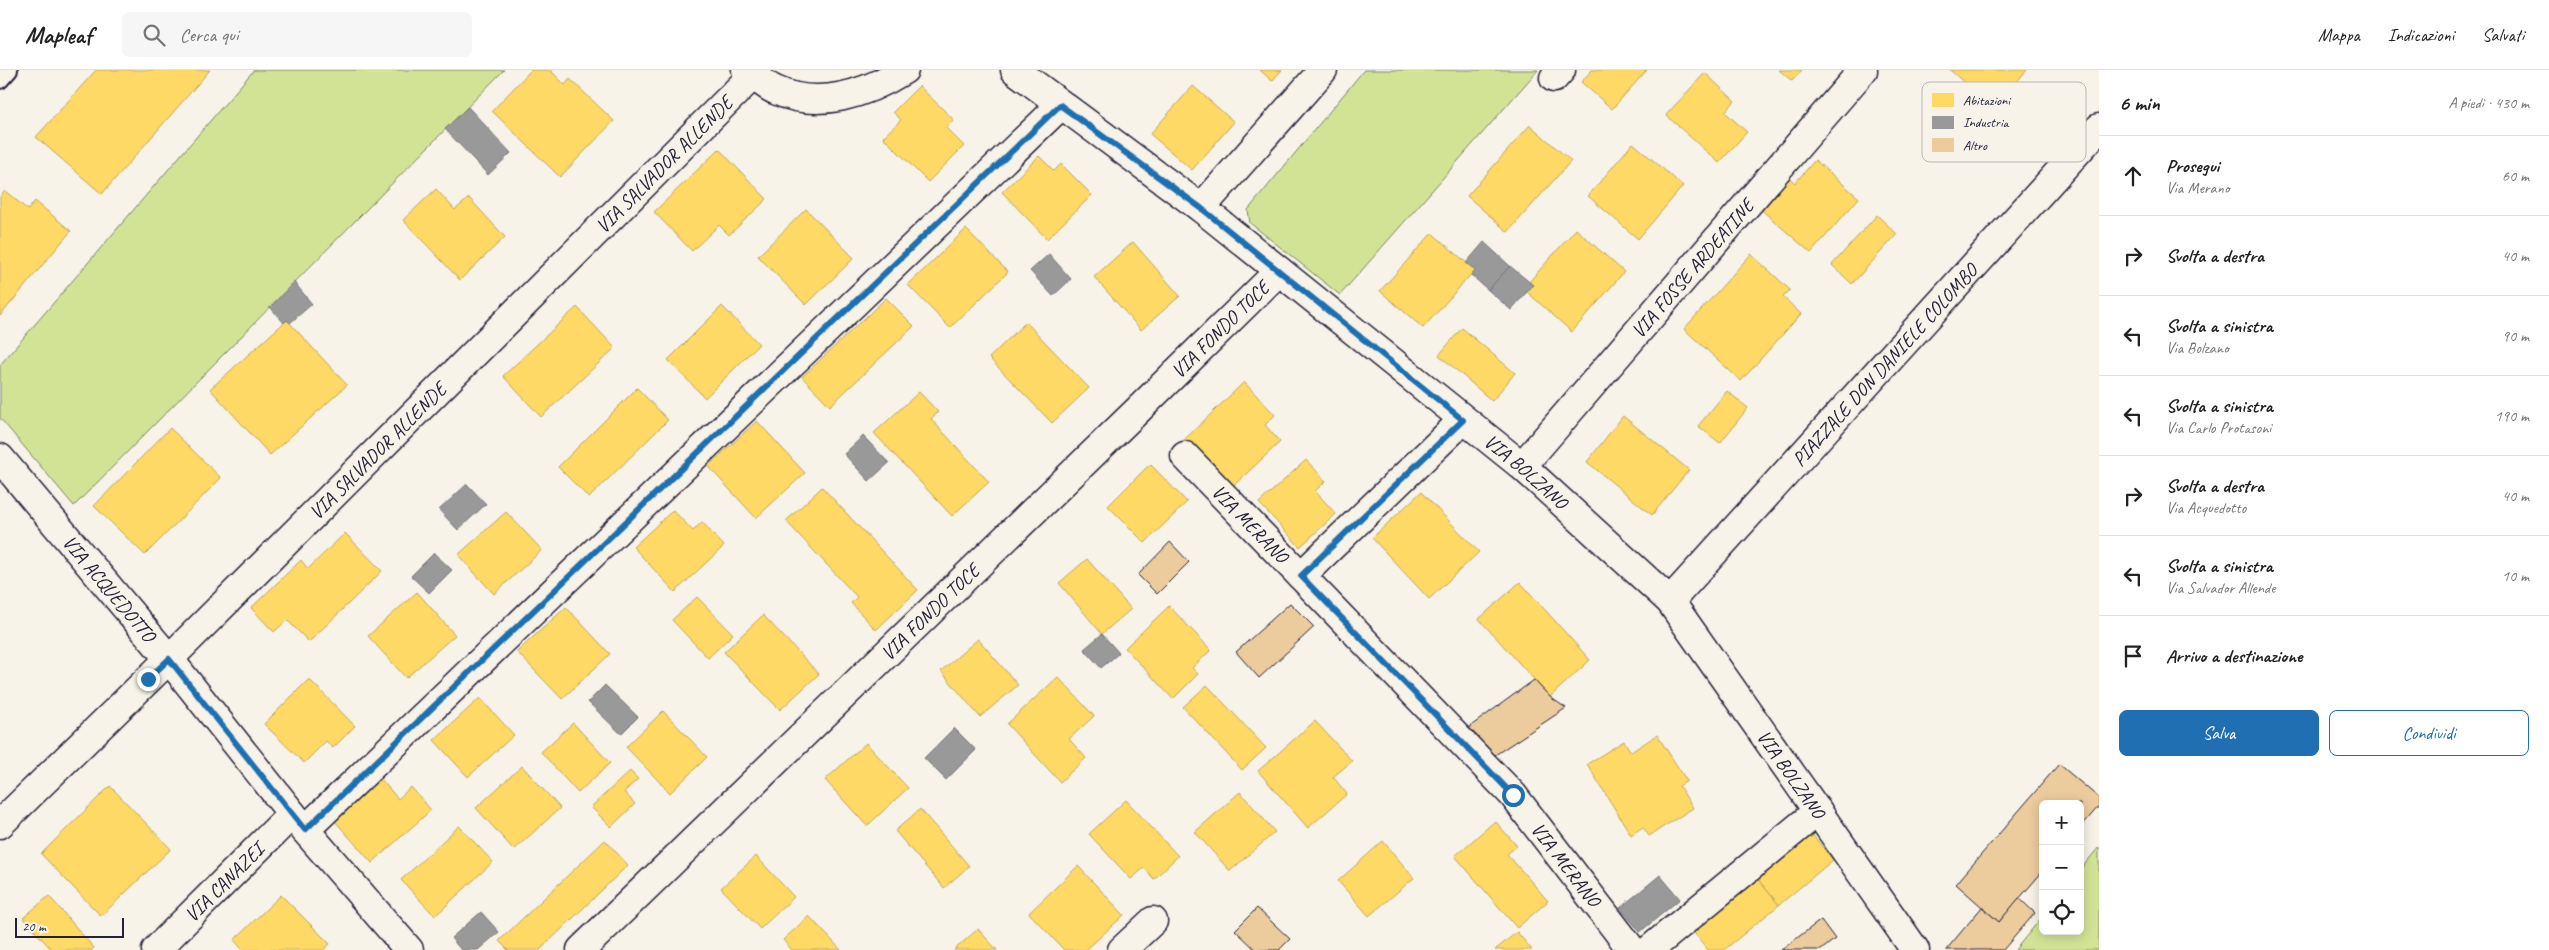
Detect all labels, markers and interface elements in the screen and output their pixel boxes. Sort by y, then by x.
search box [122,12,472,57]
text: Mapleaf [25,20,92,50]
icon: search [140,21,168,49]
text: Cerca qui [180,23,238,47]
text: Mappa [2318,24,2360,46]
text: Indicazioni [2388,24,2454,46]
text: Salvati [2482,24,2524,46]
legend [1922,82,2086,162]
street label: VIA SALVADOR ALLENDE [590,88,740,238]
text: 6 min [2119,90,2160,116]
text: Abitazioni [1963,92,2012,109]
text: A piedi · 430 m [2448,93,2529,113]
text: Industria [1963,114,2010,131]
text: Altro [1963,137,1988,154]
text: Prosegui [2166,154,2219,178]
icon: ahead [2119,162,2147,190]
text: 60 m [2502,166,2529,186]
text: Via Merano [2166,178,2229,198]
street label: VIA FOSSE ARDEATINE [1626,192,1761,343]
icon: right [2119,242,2147,270]
text: Svolta a destra [2166,244,2264,268]
text: 40 m [2502,246,2529,266]
street label: PIAZZALE DON DANIELE COLOMBO [1787,257,1984,471]
street label: VIA FONDO TOCE [1166,273,1277,383]
text: Svolta a sinistra [2166,314,2273,338]
icon: left [2119,322,2147,350]
text: 90 m [2502,326,2529,346]
text: Via Bolzano [2166,338,2229,358]
street label: VIA SALVADOR ALLENDE [304,375,454,525]
text: Svolta a sinistra [2166,394,2273,418]
icon: left [2119,402,2147,430]
text: 190 m [2495,406,2529,426]
text: Via Carlo Protasoni [2166,418,2271,438]
street label: VIA BOLZANO [1479,429,1574,516]
text: Svolta a destra [2166,474,2264,498]
street label: VIA MERANO [1206,479,1295,570]
icon: right [2119,482,2147,510]
text: 40 m [2502,486,2529,506]
text: Via Acquedotto [2166,498,2246,518]
street label: VIA ACQUEDOTTO [57,530,162,648]
text: Svolta a sinistra [2166,554,2273,578]
street label: VIA FONDO TOCE [876,556,987,666]
icon: left [2119,562,2147,590]
text: 10 m [2502,566,2529,586]
text: Via Salvador Allende [2166,578,2275,598]
icon: arrive [2119,642,2147,670]
text: Arrivo a destinazione [2166,644,2302,668]
route end [137,668,160,691]
button: Salva [2119,710,2319,756]
button: Condividi [2329,710,2529,756]
street label: VIA BOLZANO [1751,725,1832,825]
route start [1502,784,1525,807]
map controls [2039,800,2084,935]
button: + [2039,800,2084,845]
street label: VIA MERANO [1526,817,1607,913]
street label: VIA CANAZEI [179,835,272,927]
button: − [2039,845,2084,890]
button: locate [2039,890,2084,935]
scale bar [15,915,124,938]
text: 20 m [22,918,46,935]

